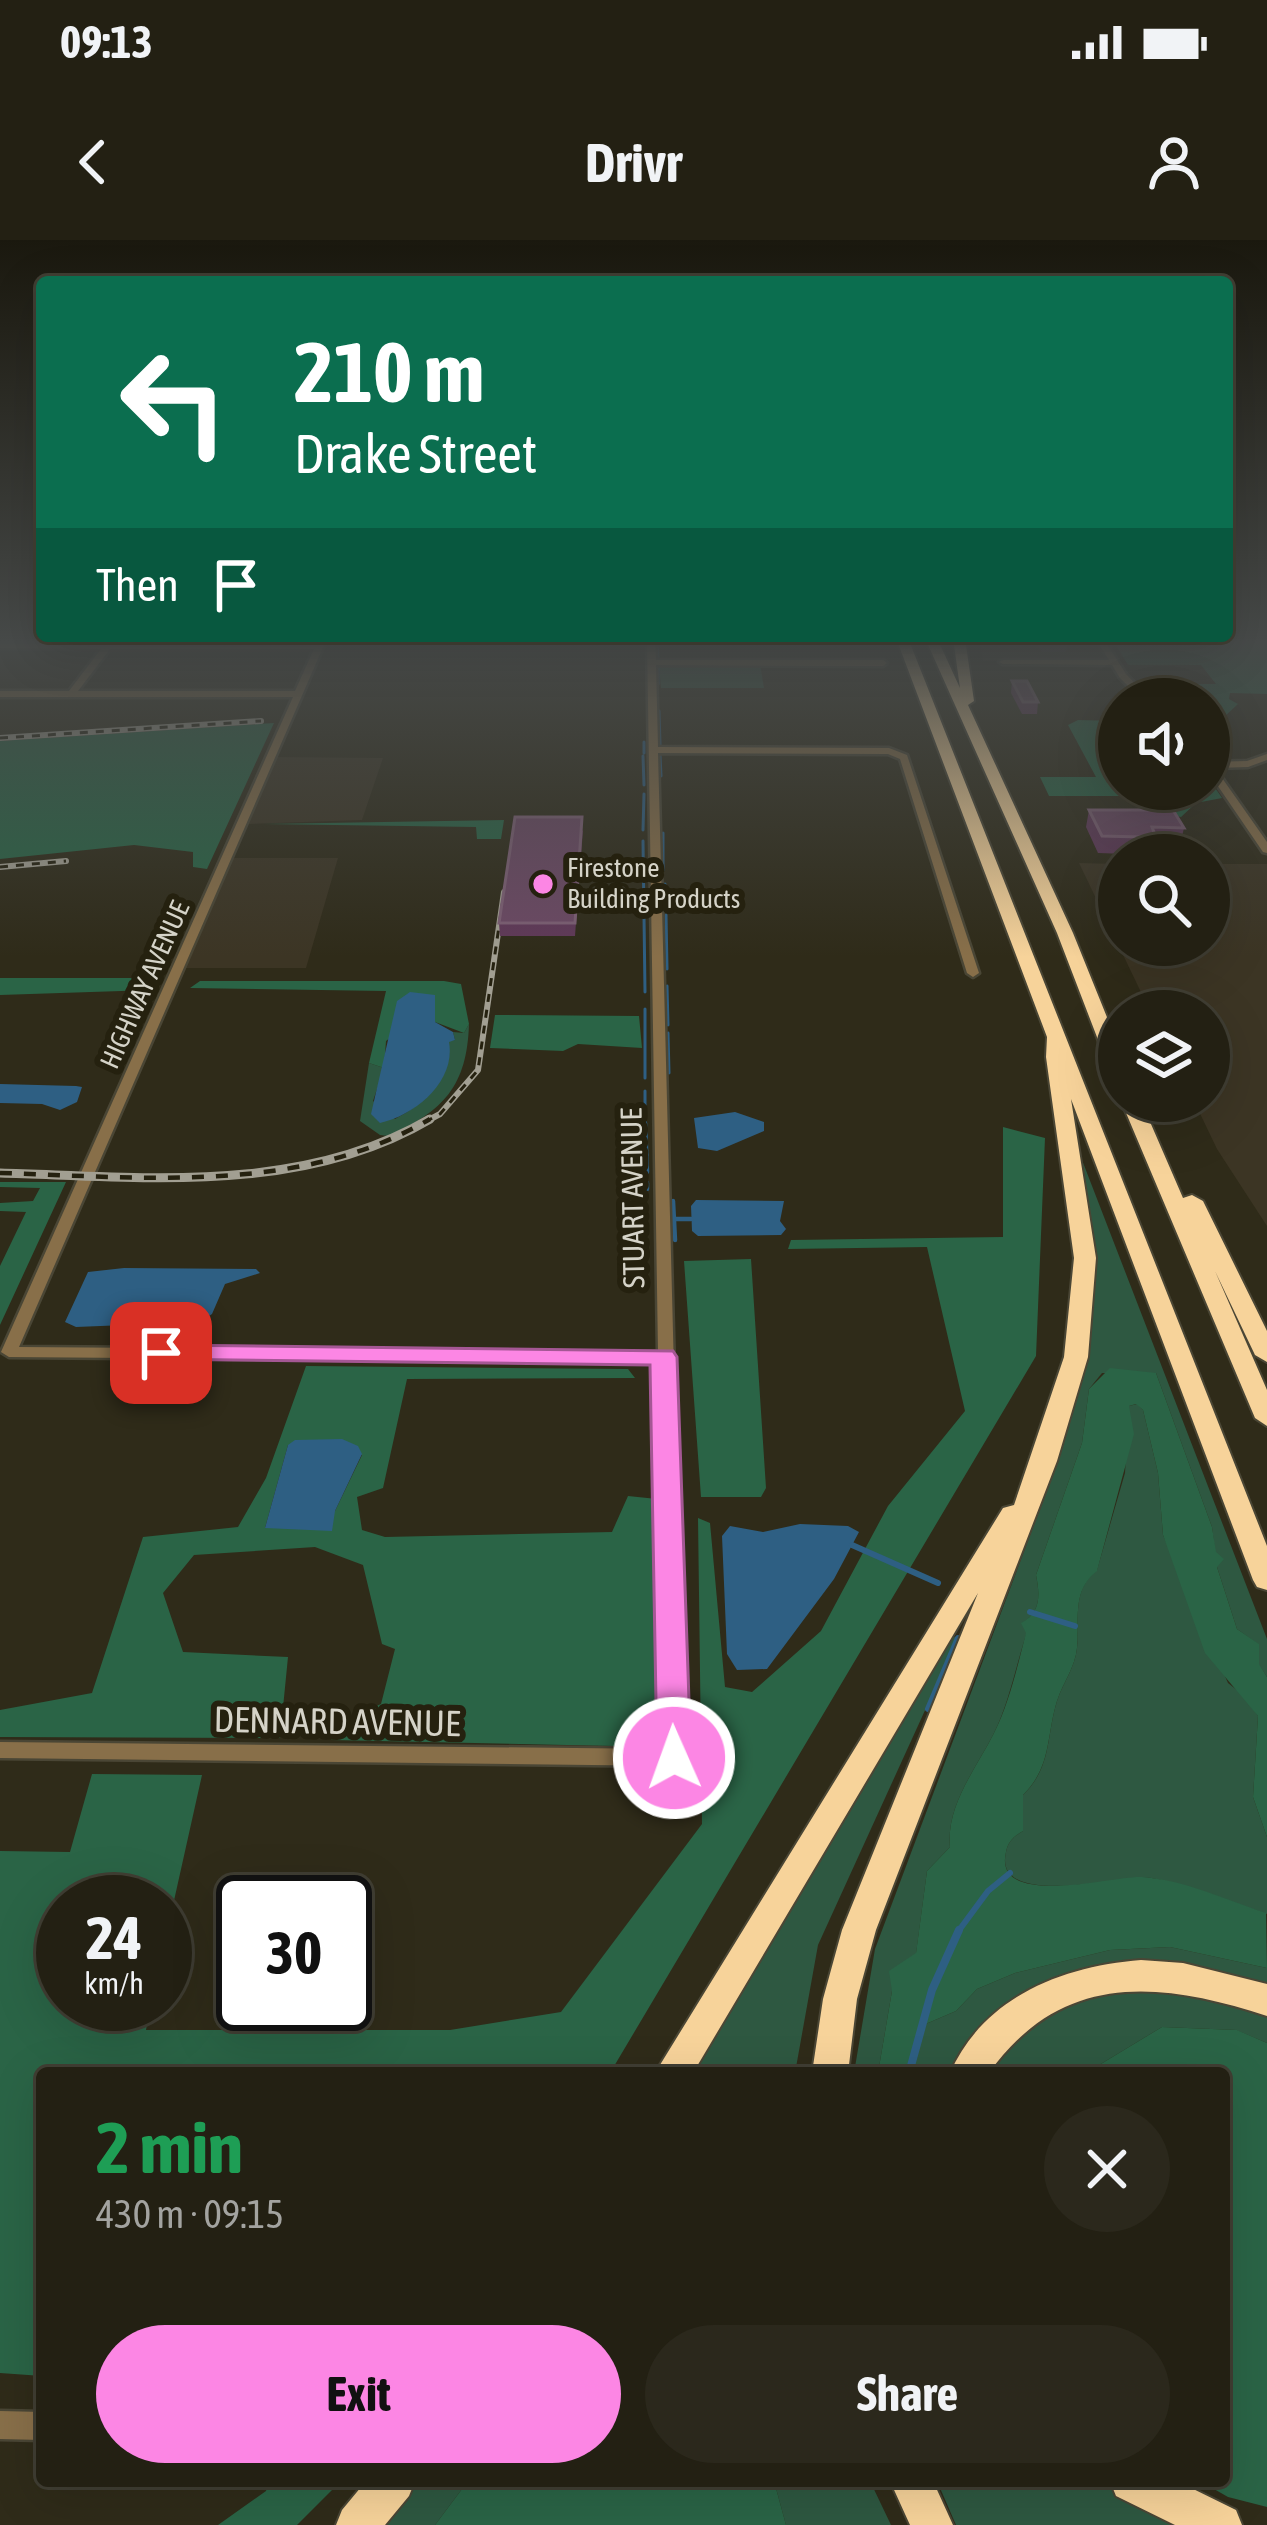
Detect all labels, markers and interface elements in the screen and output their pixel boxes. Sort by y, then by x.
text: 09:13 [60,16,153,68]
icon: back [60,129,126,195]
icon: person [1141,129,1207,195]
text: Drivr [585,132,682,193]
icon: left [96,324,252,480]
text: 210 m [294,324,484,420]
text: Drake Street [294,423,537,484]
icon: arrive [203,552,269,618]
text: Then [96,559,179,611]
map controls [1098,678,1230,1122]
button: sound [1098,678,1230,810]
button: search [1098,834,1230,966]
place label: Firestone Building Products [567,852,740,914]
marker: Firestone Building Products [530,871,556,897]
street label: HIGHWAY AVENUE [94,896,196,1073]
button: layers [1098,990,1230,1122]
street label: STUART AVENUE [613,1107,651,1288]
pin [110,1302,212,1404]
icon: arrive [128,1320,194,1386]
position arrow [611,1695,737,1821]
street label: DENNARD AVENUE [213,1698,461,1744]
speed limit sign: 30 [216,1875,372,2031]
text: 24 [86,1903,142,1972]
text: km/h [84,1966,144,2000]
text: 2 min [96,2106,243,2188]
button: close [1044,2106,1170,2232]
text: 430 m · 09:15 [96,2192,284,2236]
button: Exit [96,2325,621,2463]
button: Share [645,2325,1170,2463]

